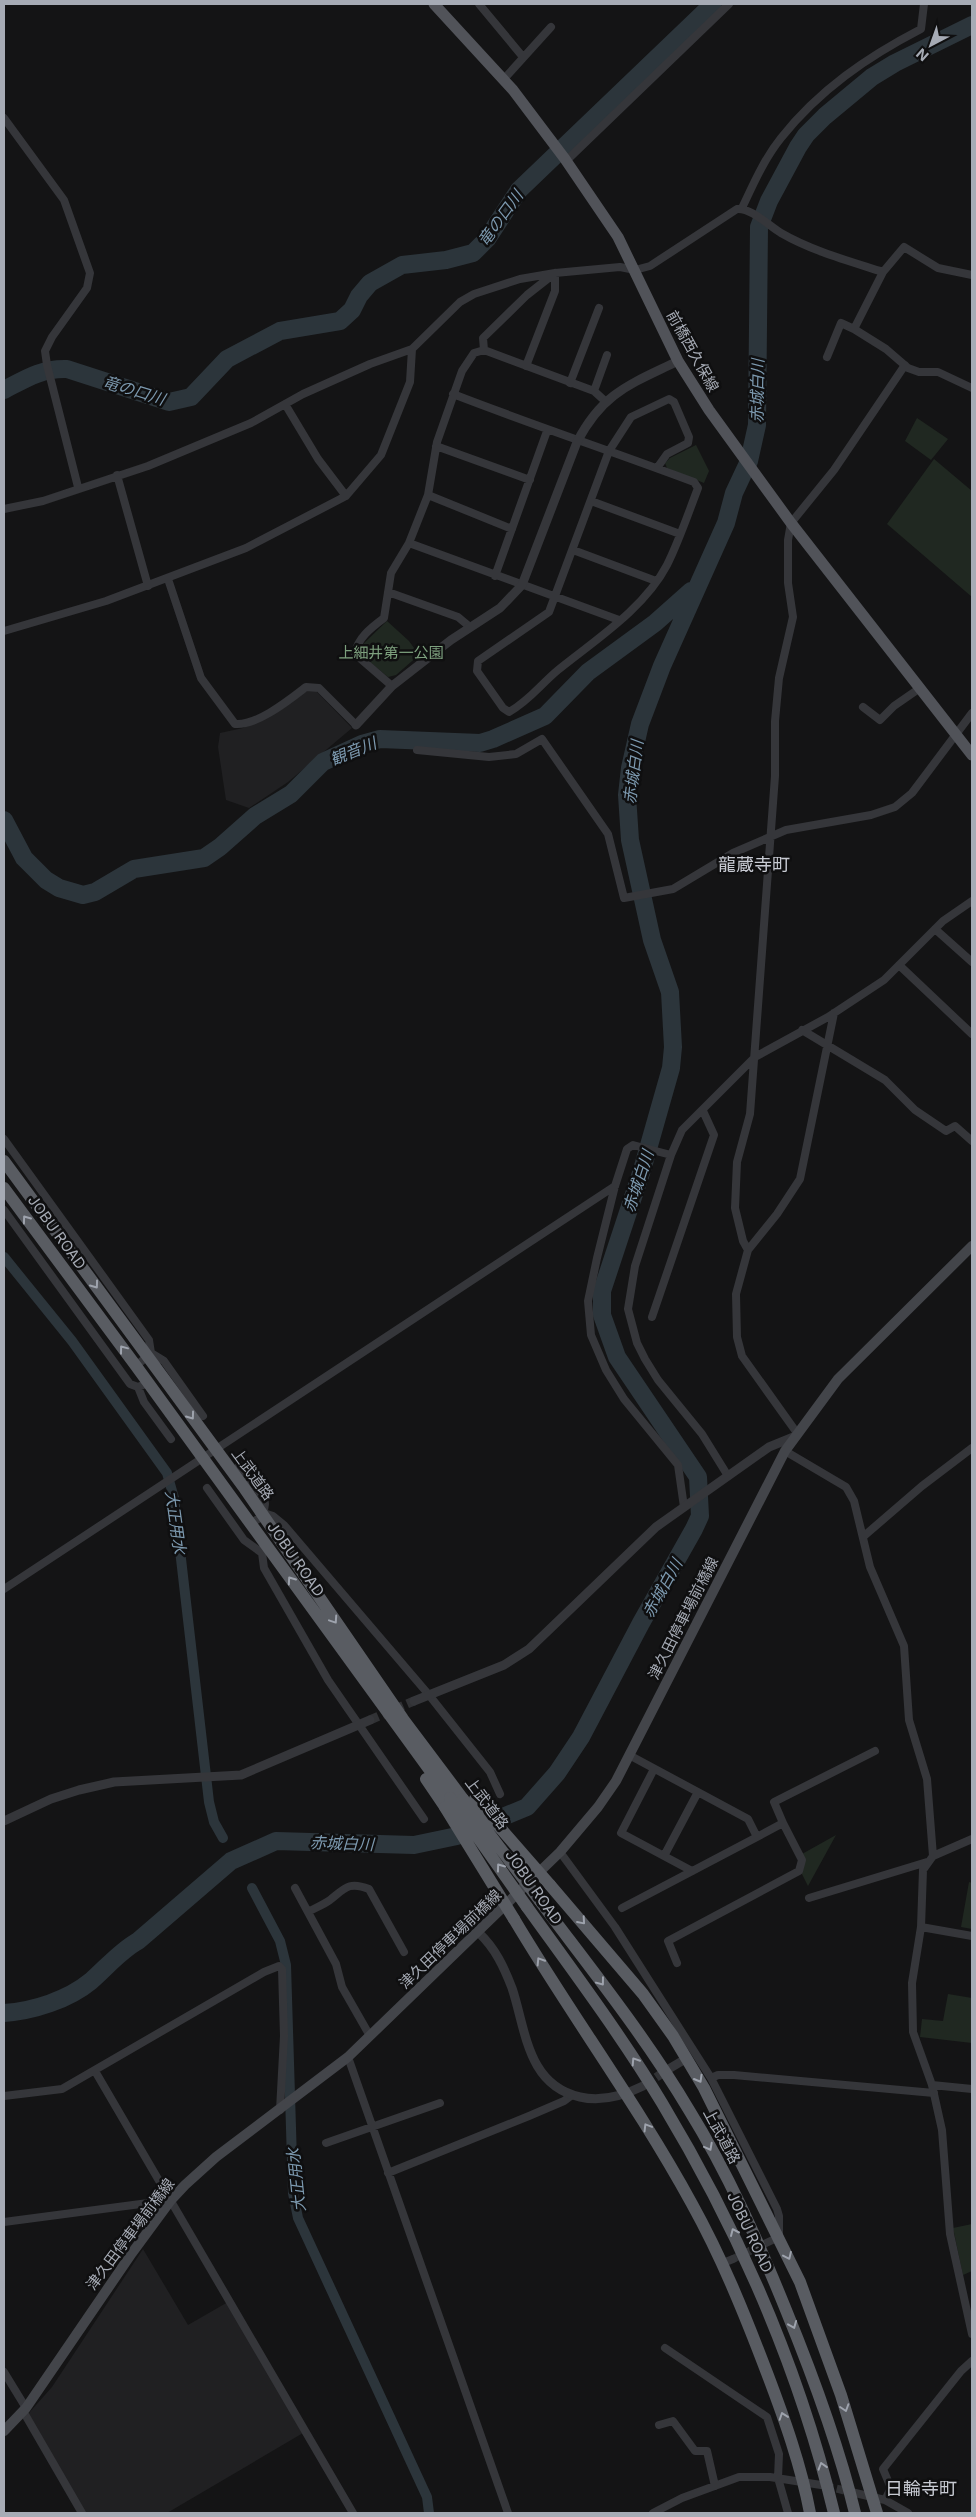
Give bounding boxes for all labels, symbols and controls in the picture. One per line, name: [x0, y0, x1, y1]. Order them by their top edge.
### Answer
north arrow: [906, 20, 956, 70]
text: N: [913, 45, 932, 65]
water label: 竜の口川: [473, 185, 528, 250]
street label: 前橋西久保線: [663, 307, 723, 395]
water label: 赤城白川: [746, 357, 768, 423]
water label: 竜の口川: [100, 371, 169, 410]
park label: 上細井第一公園: [338, 643, 444, 662]
water label: 観音川: [327, 732, 381, 769]
water label: 赤城白川: [619, 737, 647, 805]
district label: 龍蔵寺町: [718, 854, 790, 875]
water label: 赤城白川: [619, 1146, 658, 1215]
street label: JOBU ROAD: [24, 1191, 90, 1273]
one-way arrow: [23, 1215, 32, 1225]
one-way arrow: [89, 1279, 97, 1288]
one-way arrow: [121, 1346, 129, 1355]
one-way arrow: [185, 1410, 194, 1420]
street label: 上武道路: [228, 1444, 278, 1504]
water label: 大正用水: [162, 1489, 191, 1557]
street label: JOBU ROAD: [263, 1518, 329, 1600]
water label: 赤城白川: [638, 1553, 687, 1621]
street label: 津久田停車場前橋線: [644, 1554, 722, 1682]
one-way arrow: [288, 1576, 297, 1586]
one-way arrow: [328, 1615, 337, 1624]
street label: 上武道路: [461, 1773, 513, 1833]
water label: 赤城白川: [310, 1832, 376, 1854]
street label: JOBU ROAD: [501, 1846, 567, 1928]
one-way arrow: [497, 1864, 505, 1873]
street label: 津久田停車場前橋線: [395, 1885, 505, 1993]
one-way arrow: [576, 1916, 585, 1925]
one-way arrow: [536, 1958, 546, 1967]
one-way arrow: [595, 1976, 604, 1986]
one-way arrow: [632, 2058, 642, 2067]
one-way arrow: [693, 2074, 703, 2083]
street label: 上武道路: [700, 2105, 744, 2167]
one-way arrow: [644, 2123, 653, 2132]
one-way arrow: [703, 2141, 713, 2150]
water label: 大正用水: [283, 2145, 309, 2213]
street label: 津久田停車場前橋線: [82, 2174, 178, 2294]
street label: JOBU ROAD: [723, 2189, 777, 2275]
one-way arrow: [730, 2229, 740, 2238]
one-way arrow: [781, 2251, 792, 2260]
one-way arrow: [786, 2320, 797, 2329]
one-way arrow: [839, 2403, 849, 2412]
one-way arrow: [779, 2412, 789, 2421]
one-way arrow: [817, 2463, 827, 2471]
district label: 日輪寺町: [885, 2478, 957, 2499]

